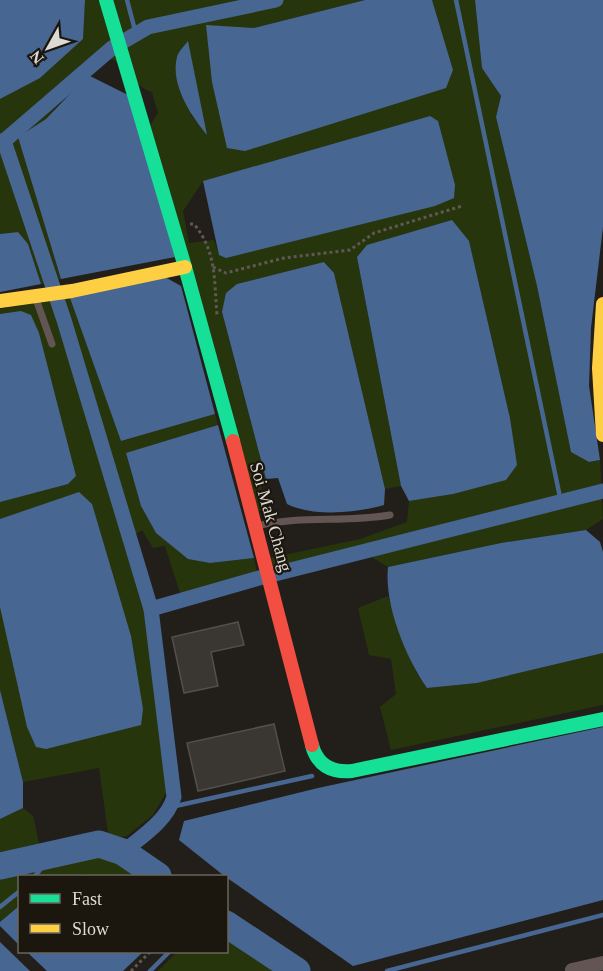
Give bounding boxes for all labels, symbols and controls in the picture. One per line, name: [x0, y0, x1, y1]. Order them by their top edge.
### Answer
north arrow: [18, 18, 78, 78]
text: N: [26, 47, 47, 67]
street label: Soi Mak Chang: [246, 460, 296, 574]
legend: [18, 875, 228, 953]
text: Fast: [72, 889, 102, 909]
text: Slow: [72, 919, 109, 939]

